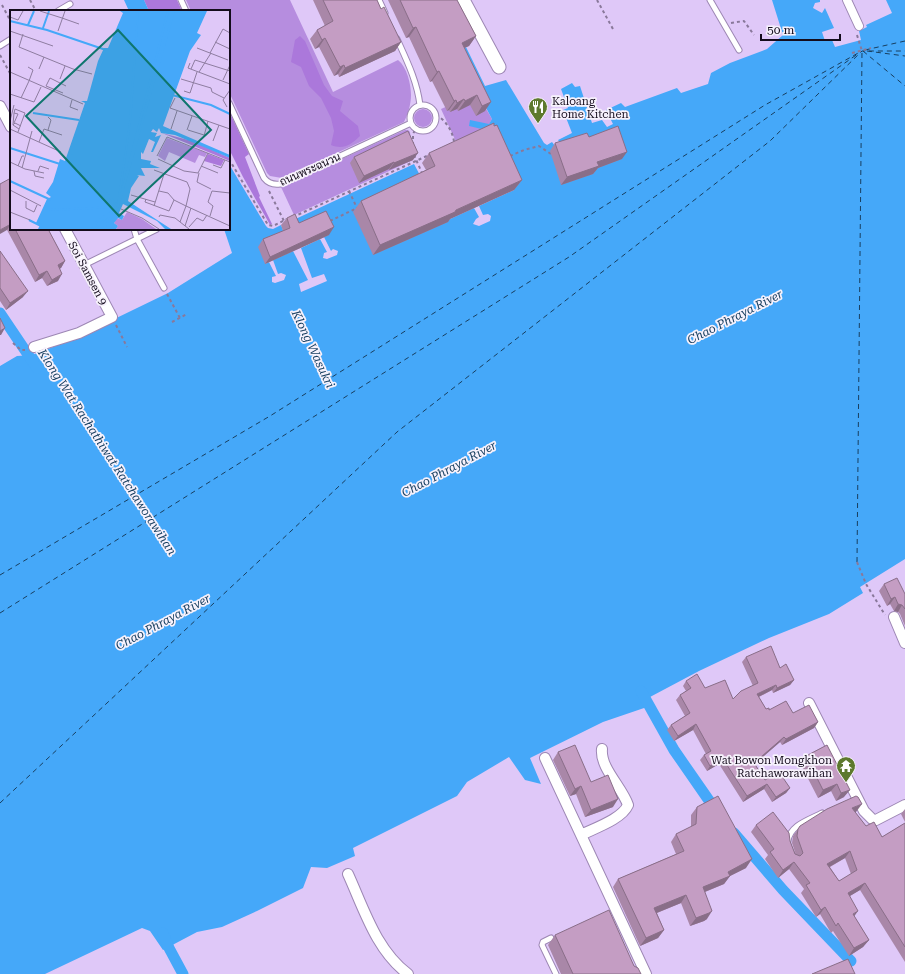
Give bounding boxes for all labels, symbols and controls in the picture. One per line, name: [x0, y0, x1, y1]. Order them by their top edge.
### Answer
inset map: [10, 10, 230, 230]
scale bar: [761, 16, 840, 42]
text: 50 m: [767, 23, 794, 37]
place label: Kaloang Home Kitchen: [552, 95, 629, 121]
restaurant icon: Kaloang Home Kitchen: [527, 96, 549, 124]
street label: ถนนพระฉนวน: [278, 150, 343, 189]
street label: Soi Samsen 9: [65, 239, 110, 307]
water label: Chao Phraya River: [685, 287, 785, 347]
water label: Klong Wasukri: [288, 307, 337, 390]
water label: Klong Wat Rachathiwat Ratchaworawihan: [35, 346, 179, 558]
water label: Chao Phraya River: [399, 438, 499, 500]
water label: Chao Phraya River: [113, 591, 213, 653]
place label: Wat Bowon Mongkhon Ratchaworawihan: [711, 754, 832, 780]
temple icon: Wat Bowon Mongkhon Ratchaworawihan: [835, 755, 857, 783]

